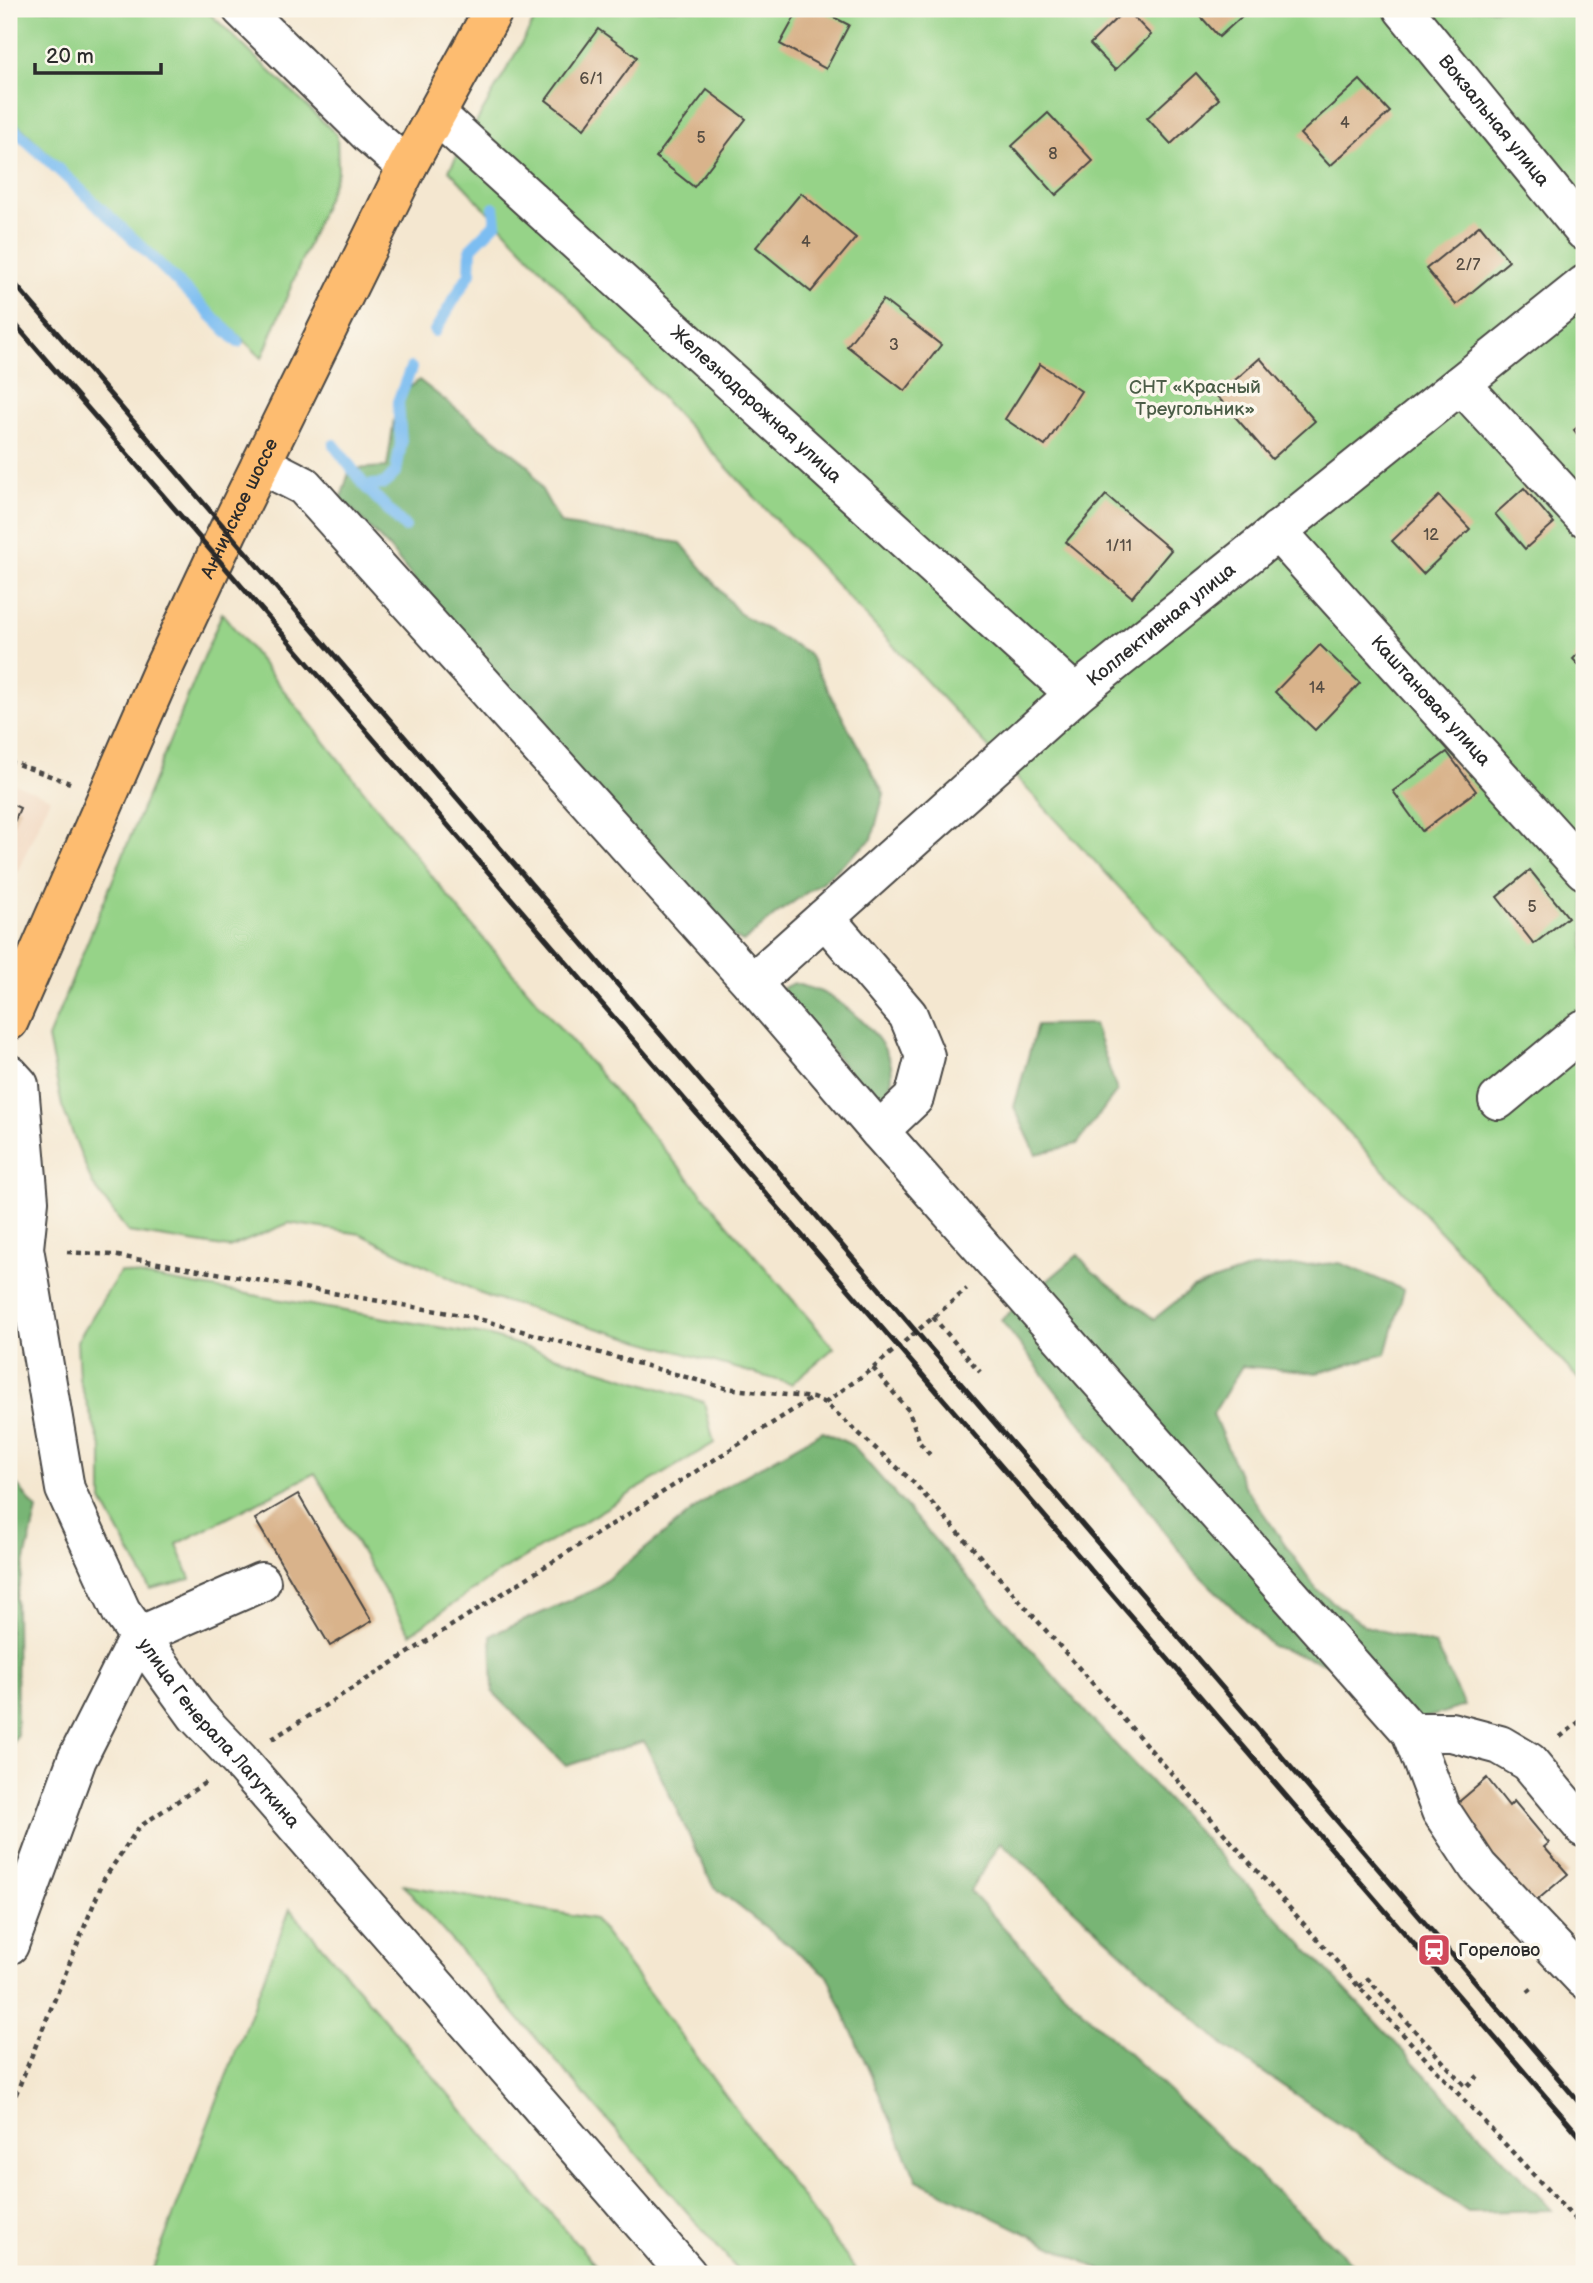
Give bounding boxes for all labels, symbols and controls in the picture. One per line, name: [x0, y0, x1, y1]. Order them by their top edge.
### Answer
scale bar: [35, 32, 161, 76]
text: 20 m: [46, 44, 94, 69]
street label: Вокзальная улица: [1434, 50, 1554, 191]
house number: 6/1: [579, 70, 603, 89]
house number: 4: [1340, 114, 1350, 133]
house number: 5: [696, 129, 706, 148]
house number: 8: [1048, 145, 1058, 164]
house number: 4: [801, 233, 811, 252]
house number: 2/7: [1456, 256, 1480, 275]
street label: Железнодорожная улица: [665, 321, 846, 488]
house number: 3: [889, 336, 899, 355]
park label: СНТ «Красный Треугольник»: [1129, 376, 1261, 421]
street label: Аннинское шоссе: [195, 434, 283, 583]
house number: 12: [1423, 526, 1439, 545]
house number: 1/11: [1106, 537, 1132, 556]
street label: Коллективная улица: [1082, 558, 1240, 691]
street label: Каштановая улица: [1366, 631, 1496, 771]
house number: 14: [1309, 679, 1325, 698]
house number: 5: [1527, 898, 1537, 917]
street label: улица Генерала Лагуткина: [133, 1634, 304, 1833]
station icon: Горелово: [1415, 1931, 1453, 1969]
place label: Горелово: [1458, 1939, 1540, 1962]

